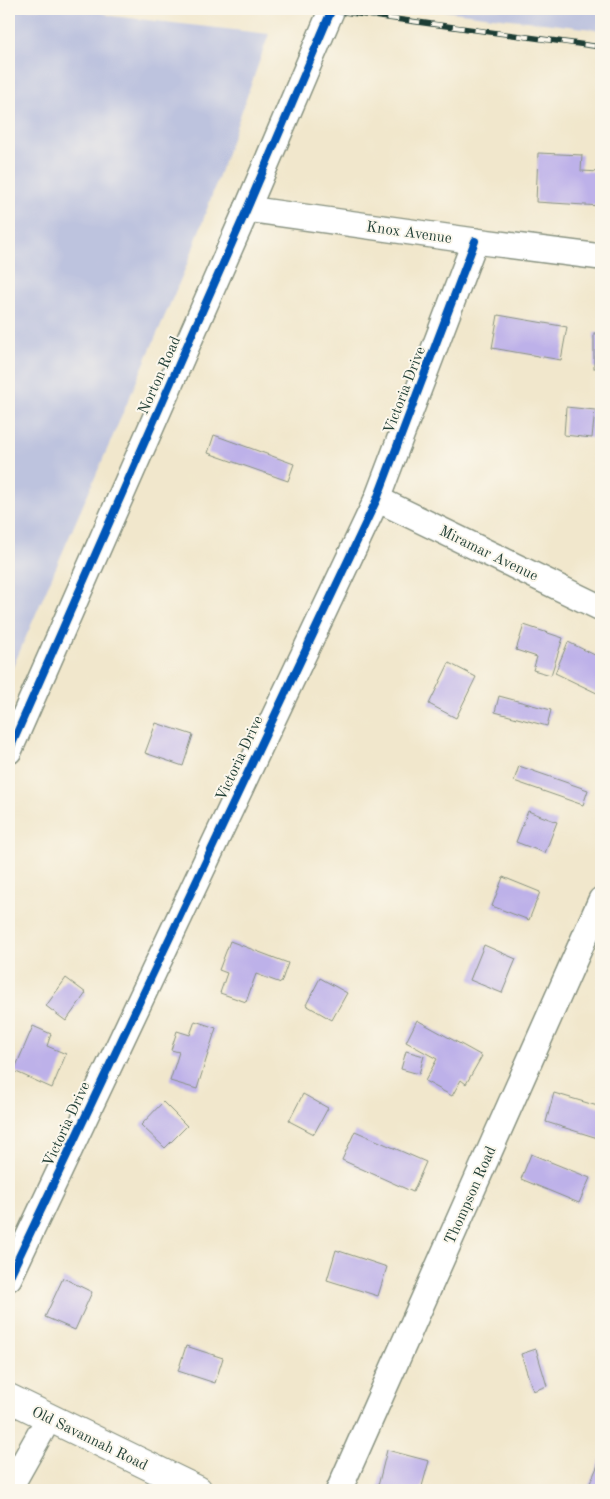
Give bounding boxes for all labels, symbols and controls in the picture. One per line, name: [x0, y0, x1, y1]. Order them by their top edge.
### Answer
street label: Knox Avenue: [365, 220, 453, 247]
street label: Norton Road: [137, 334, 184, 417]
street label: Victoria Drive: [382, 345, 429, 436]
street label: Miramar Avenue: [437, 524, 540, 585]
street label: Victoria Drive: [214, 714, 267, 804]
street label: Victoria Drive: [41, 1080, 94, 1170]
street label: Thompson Road: [443, 1144, 500, 1247]
street label: Old Savannah Road: [29, 1405, 150, 1474]

